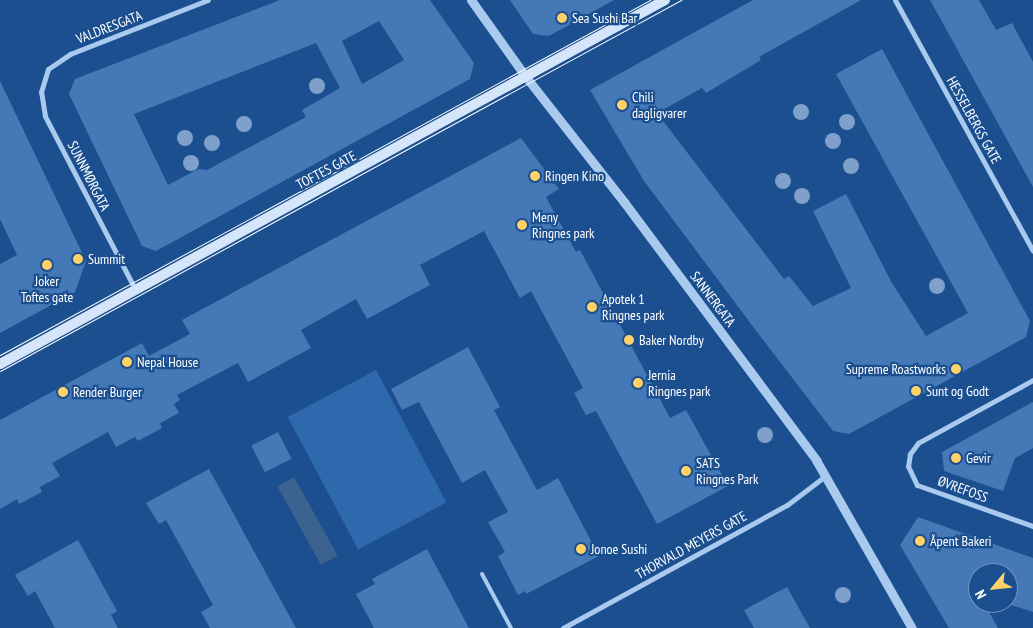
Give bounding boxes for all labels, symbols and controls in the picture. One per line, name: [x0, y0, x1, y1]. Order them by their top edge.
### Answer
street label: VALDRESGATA: [74, 7, 144, 47]
place label: Sea Sushi Bar: [572, 10, 637, 26]
marker: Sea Sushi Bar: [556, 12, 568, 24]
street label: HESSELBERGS GATE: [943, 73, 1005, 167]
place label: Chili dagligvarer: [632, 89, 687, 121]
marker: Chili dagligvarer: [616, 99, 628, 111]
street label: SUNNMØRGATA: [64, 138, 114, 214]
street label: TOFTES GATE: [293, 147, 359, 193]
place label: Ringen Kino: [545, 168, 604, 184]
marker: Ringen Kino: [529, 170, 541, 182]
place label: Meny Ringnes park: [532, 209, 595, 242]
marker: Meny Ringnes park: [516, 219, 528, 231]
place label: Summit: [88, 251, 125, 267]
marker: Summit: [72, 253, 84, 265]
marker: Joker Toftes gate: [41, 259, 53, 271]
street label: SANNERGATA: [687, 268, 739, 330]
place label: Joker Toftes gate: [21, 273, 73, 306]
place label: Apotek 1 Ringnes park: [602, 291, 665, 324]
marker: Apotek 1 Ringnes park: [586, 301, 598, 313]
place label: Baker Nordby: [639, 332, 704, 348]
marker: Baker Nordby: [623, 334, 635, 346]
place label: Nepal House: [137, 354, 198, 370]
marker: Nepal House: [121, 356, 133, 368]
place label: Supreme Roastworks: [846, 361, 946, 377]
marker: Supreme Roastworks: [950, 363, 962, 375]
place label: Jernia Ringnes park: [648, 367, 711, 400]
marker: Jernia Ringnes park: [632, 377, 644, 389]
place label: Sunt og Godt: [926, 383, 989, 399]
place label: Render Burger: [73, 384, 142, 400]
marker: Sunt og Godt: [910, 385, 922, 397]
marker: Render Burger: [57, 386, 69, 398]
place label: Gevir: [966, 450, 991, 466]
marker: Gevir: [950, 452, 962, 464]
place label: SATS Ringnes Park: [696, 455, 758, 488]
marker: SATS Ringnes Park: [680, 465, 692, 477]
street label: ØVREFOSS: [936, 472, 990, 506]
street label: THORVALD MEYERS GATE: [633, 508, 749, 582]
place label: Åpent Bakeri: [930, 533, 992, 549]
marker: Åpent Bakeri: [914, 535, 926, 547]
place label: Jonoe Sushi: [591, 541, 647, 557]
marker: Jonoe Sushi: [575, 543, 587, 555]
north arrow: [968, 563, 1018, 613]
text: N: [971, 587, 990, 602]

